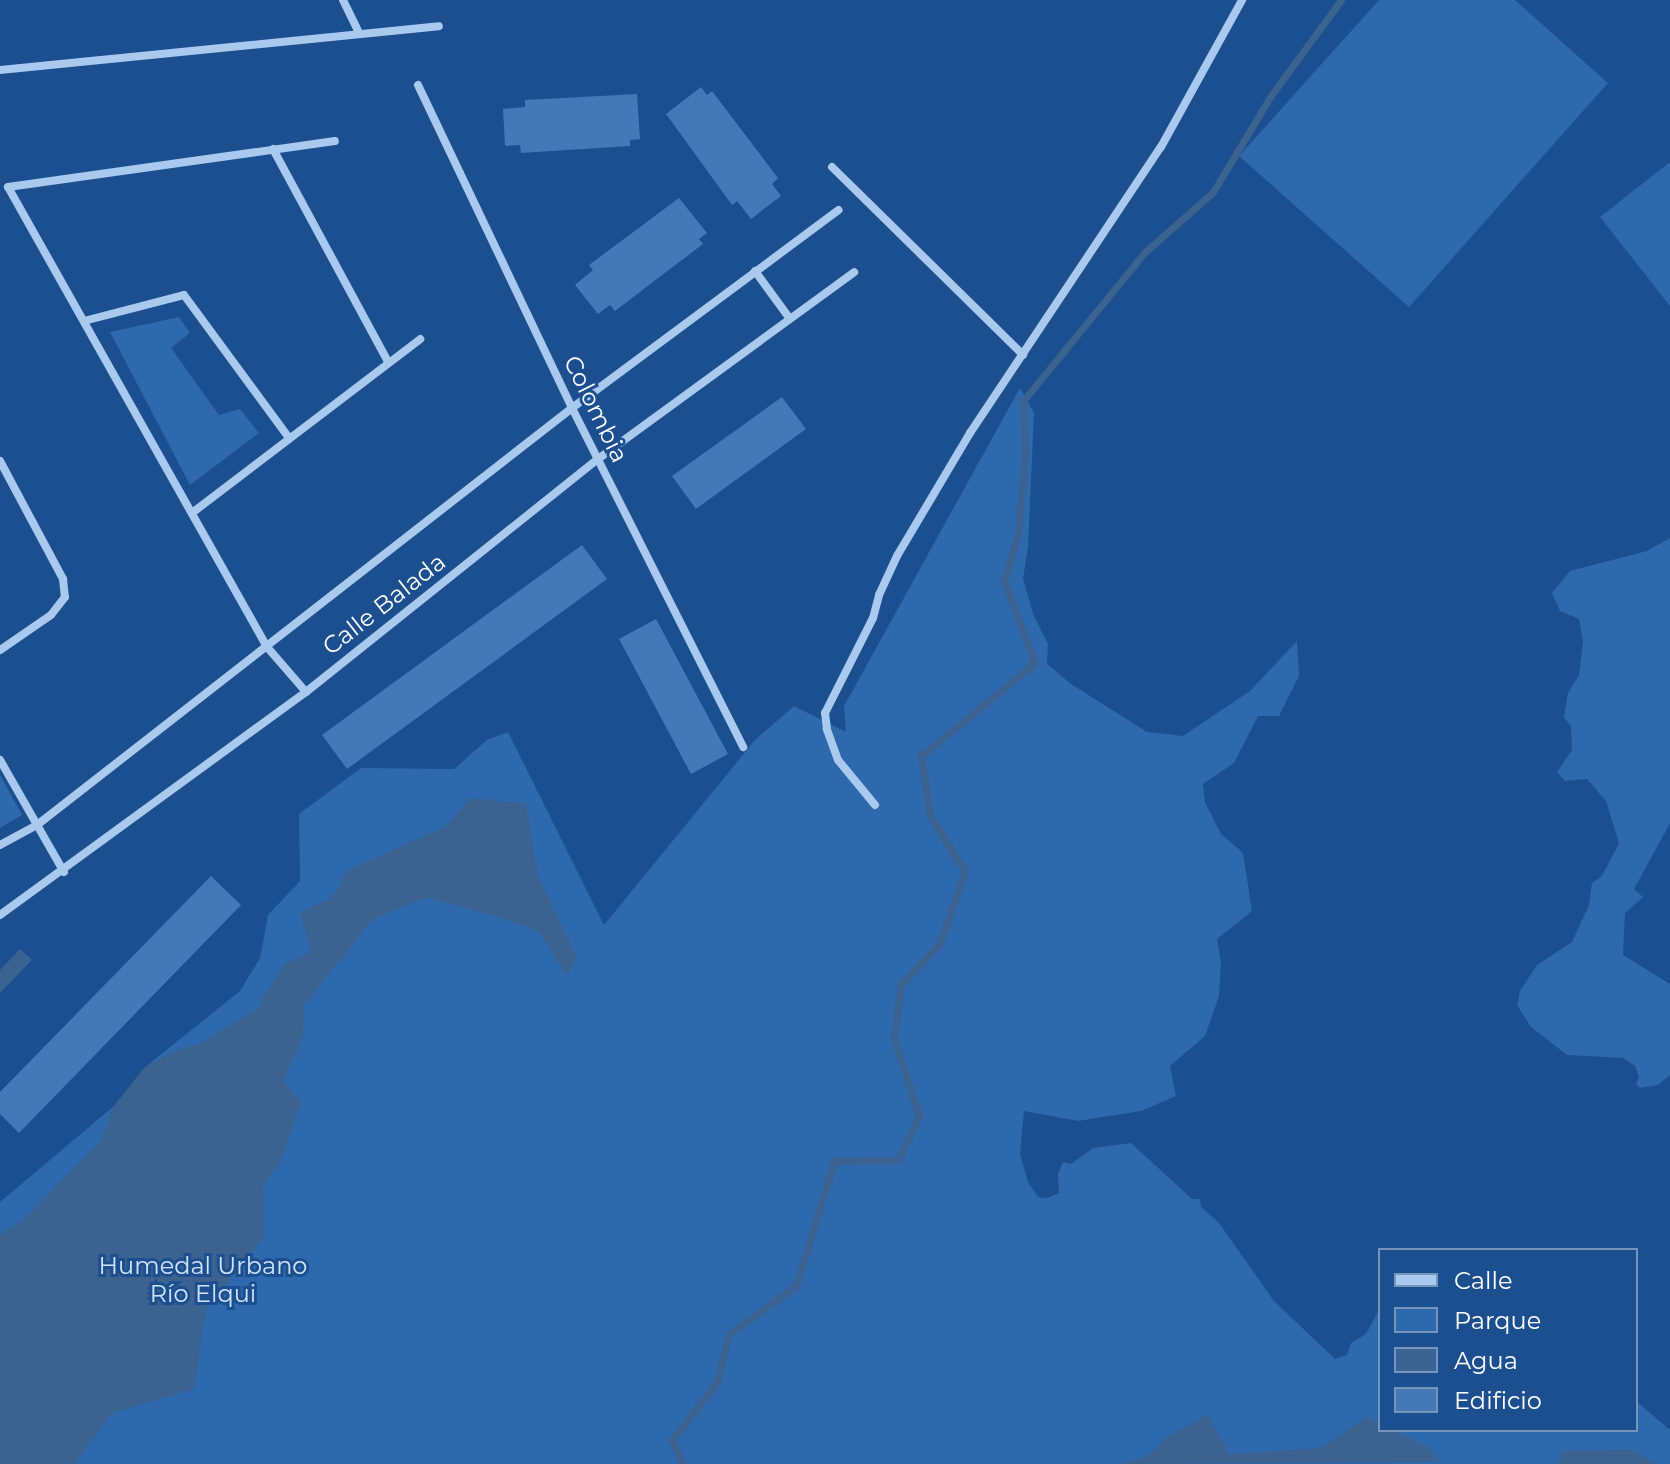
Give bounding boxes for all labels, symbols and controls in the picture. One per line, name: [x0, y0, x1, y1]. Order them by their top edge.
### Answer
street label: Colombia: [558, 351, 634, 467]
street label: Calle Balada: [317, 547, 451, 661]
legend: [1378, 1248, 1638, 1432]
park label: Humedal Urbano Río Elqui: [99, 1252, 307, 1308]
text: Calle: [1454, 1266, 1512, 1295]
text: Parque: [1454, 1306, 1541, 1335]
text: Agua: [1454, 1346, 1518, 1375]
text: Edificio: [1454, 1386, 1542, 1415]

